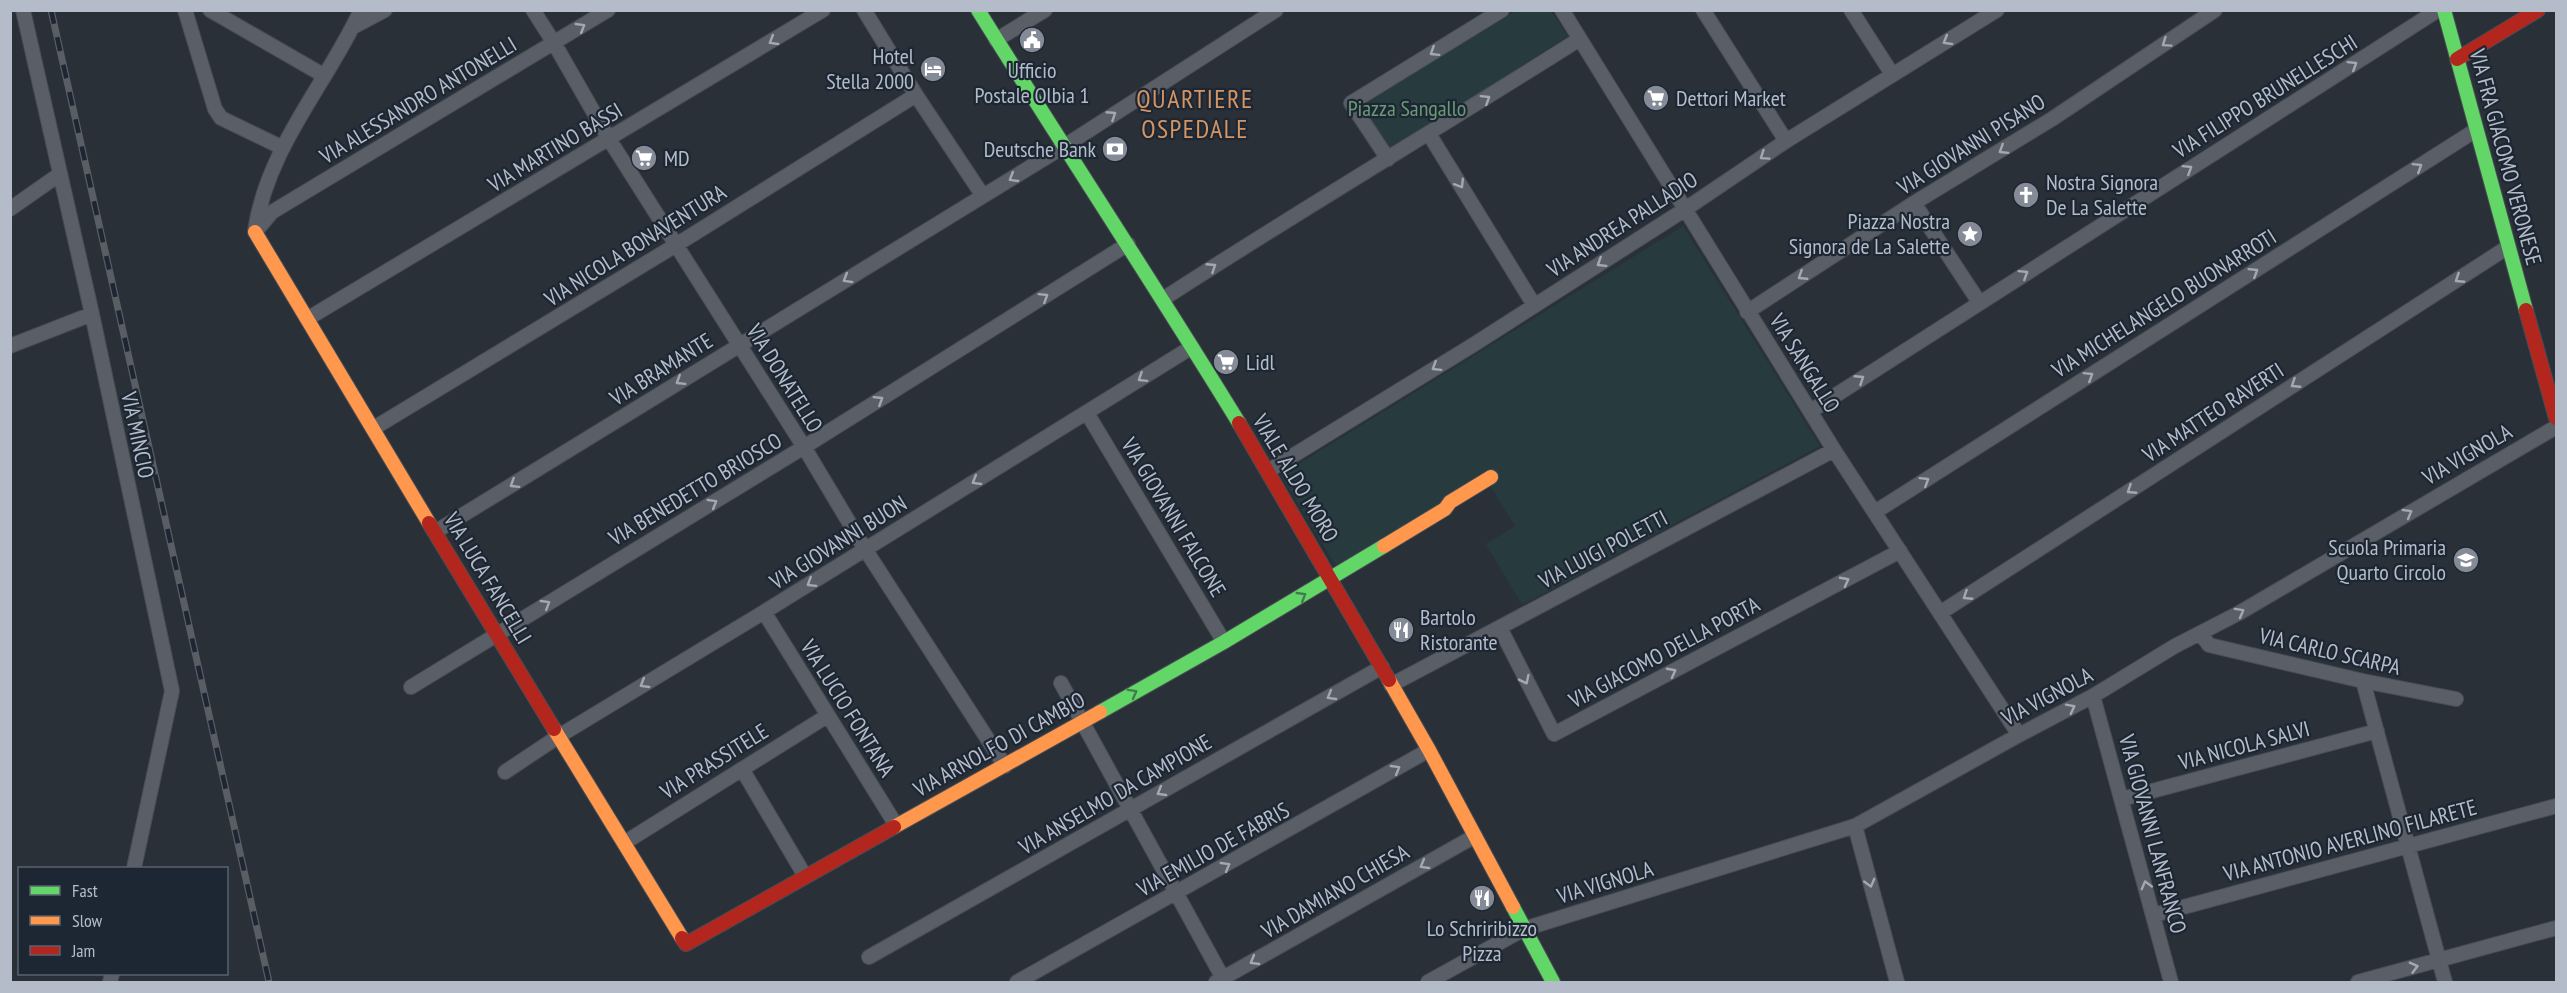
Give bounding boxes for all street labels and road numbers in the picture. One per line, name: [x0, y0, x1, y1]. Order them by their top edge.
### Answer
street label: VIA FILIPPO BRUNELLESCHI: [2167, 28, 2362, 165]
street label: VIA ALESSANDRO ANTONELLI: [314, 30, 522, 170]
street label: VIA FRA GIACOMO VERONESE: [2463, 45, 2548, 268]
street label: VIA GIOVANNI PISANO: [1891, 87, 2050, 201]
street label: VIA MARTINO BASSI: [482, 96, 627, 199]
street label: VIA ANDREA PALLADIO: [1541, 165, 1703, 284]
street label: VIA NICOLA BONAVENTURA: [538, 177, 732, 313]
street label: VIA MICHELANGELO BUONARROTI: [2046, 222, 2281, 384]
street label: VIA SANGALLO: [1763, 307, 1846, 418]
street label: VIA DONATELLO: [740, 318, 829, 437]
street label: VIA BRAMANTE: [604, 326, 718, 412]
street label: VIA MATTEO RAVERTI: [2136, 356, 2289, 469]
street label: VIA MINCIO: [115, 388, 161, 481]
street label: VIALE ALDO MORO: [1246, 408, 1345, 547]
street label: VIA VIGNOLA: [2416, 417, 2517, 491]
street label: VIA BENEDETTO BRIOSCO: [603, 426, 787, 552]
street label: VIA GIOVANNI FALCONE: [1115, 431, 1233, 602]
street label: VIA GIOVANNI BUON: [764, 489, 912, 596]
street label: VIA LUIGI POLETTI: [1533, 503, 1672, 595]
street label: VIA LUCA FANCELLI: [437, 506, 538, 649]
street label: VIA GIACOMO DELLA PORTA: [1563, 590, 1765, 715]
street label: VIA CARLO SCARPA: [2256, 621, 2404, 681]
street label: VIA LUCIO FONTANA: [794, 633, 902, 782]
street label: VIA VIGNOLA: [1996, 660, 2098, 732]
street label: VIA ARNOLFO DI CAMBIO: [907, 685, 1090, 803]
street label: VIA NICOLA SALVI: [2175, 714, 2312, 776]
street label: VIA PRASSITELE: [654, 717, 773, 806]
street label: VIA ANSELMO DA CAMPIONE: [1013, 727, 1216, 861]
street label: VIA GIOVANNI LANFRANCO: [2113, 730, 2193, 937]
street label: VIA ANTONIO AVERLINO FILARETE: [2219, 793, 2480, 888]
street label: VIA EMILIO DE FABRIS: [1131, 796, 1294, 903]
street label: VIA DAMIANO CHIESA: [1255, 837, 1414, 945]
street label: VIA VIGNOLA: [1553, 854, 1657, 910]

